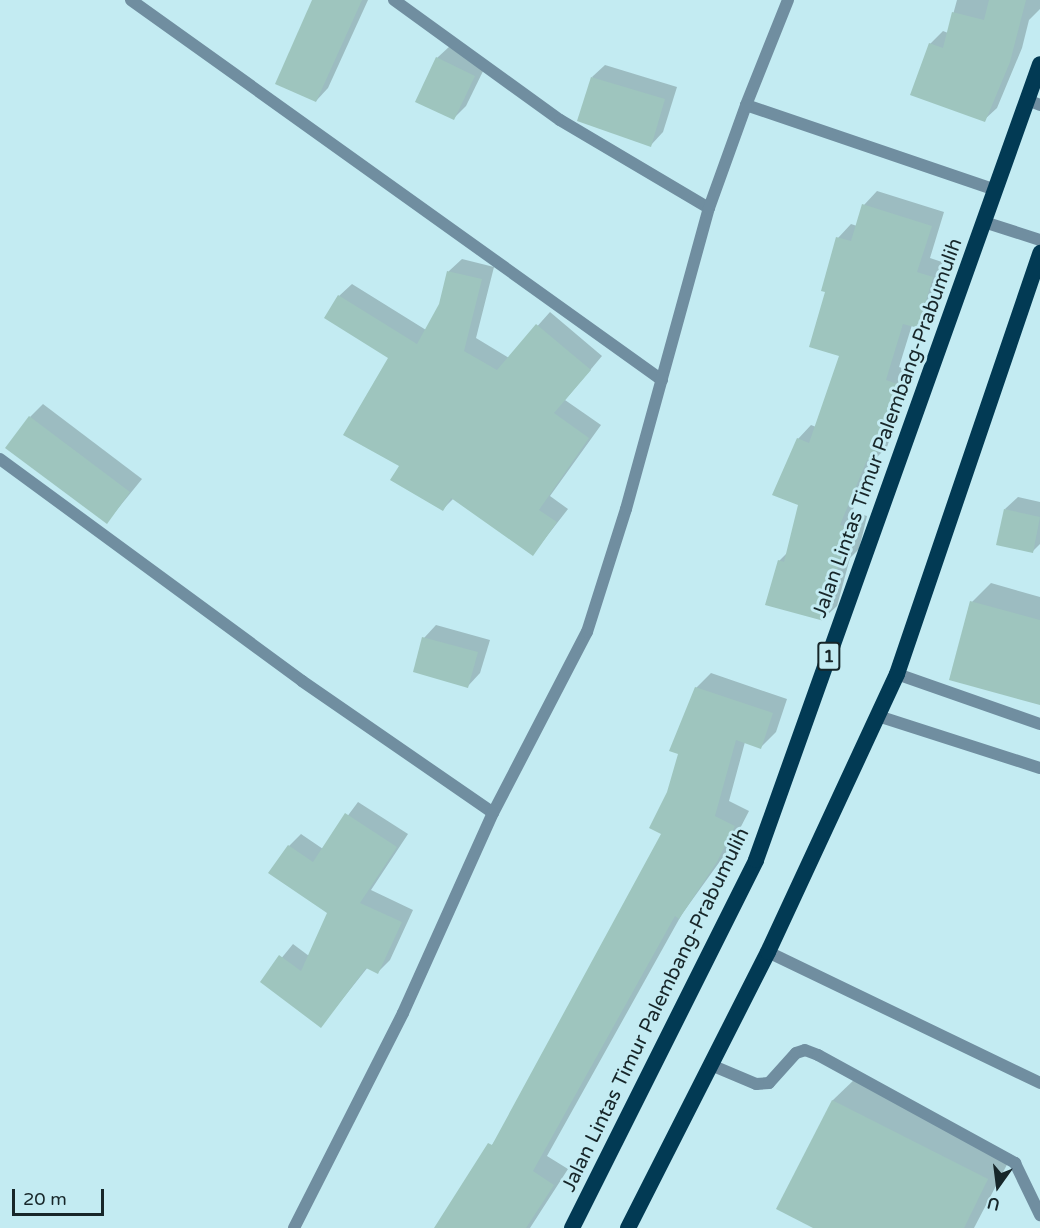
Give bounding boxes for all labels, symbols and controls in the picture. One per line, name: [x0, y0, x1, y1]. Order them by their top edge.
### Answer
street label: Jalan Lintas Timur Palembang-Prabumulih: [808, 235, 968, 621]
road number: 1: [817, 641, 841, 671]
street label: Jalan Lintas Timur Palembang-Prabumulih: [557, 824, 755, 1196]
north arrow: [968, 1156, 1028, 1216]
scale bar: [15, 1177, 106, 1215]
text: 20 m: [23, 1188, 67, 1210]
text: U: [985, 1192, 1002, 1215]

